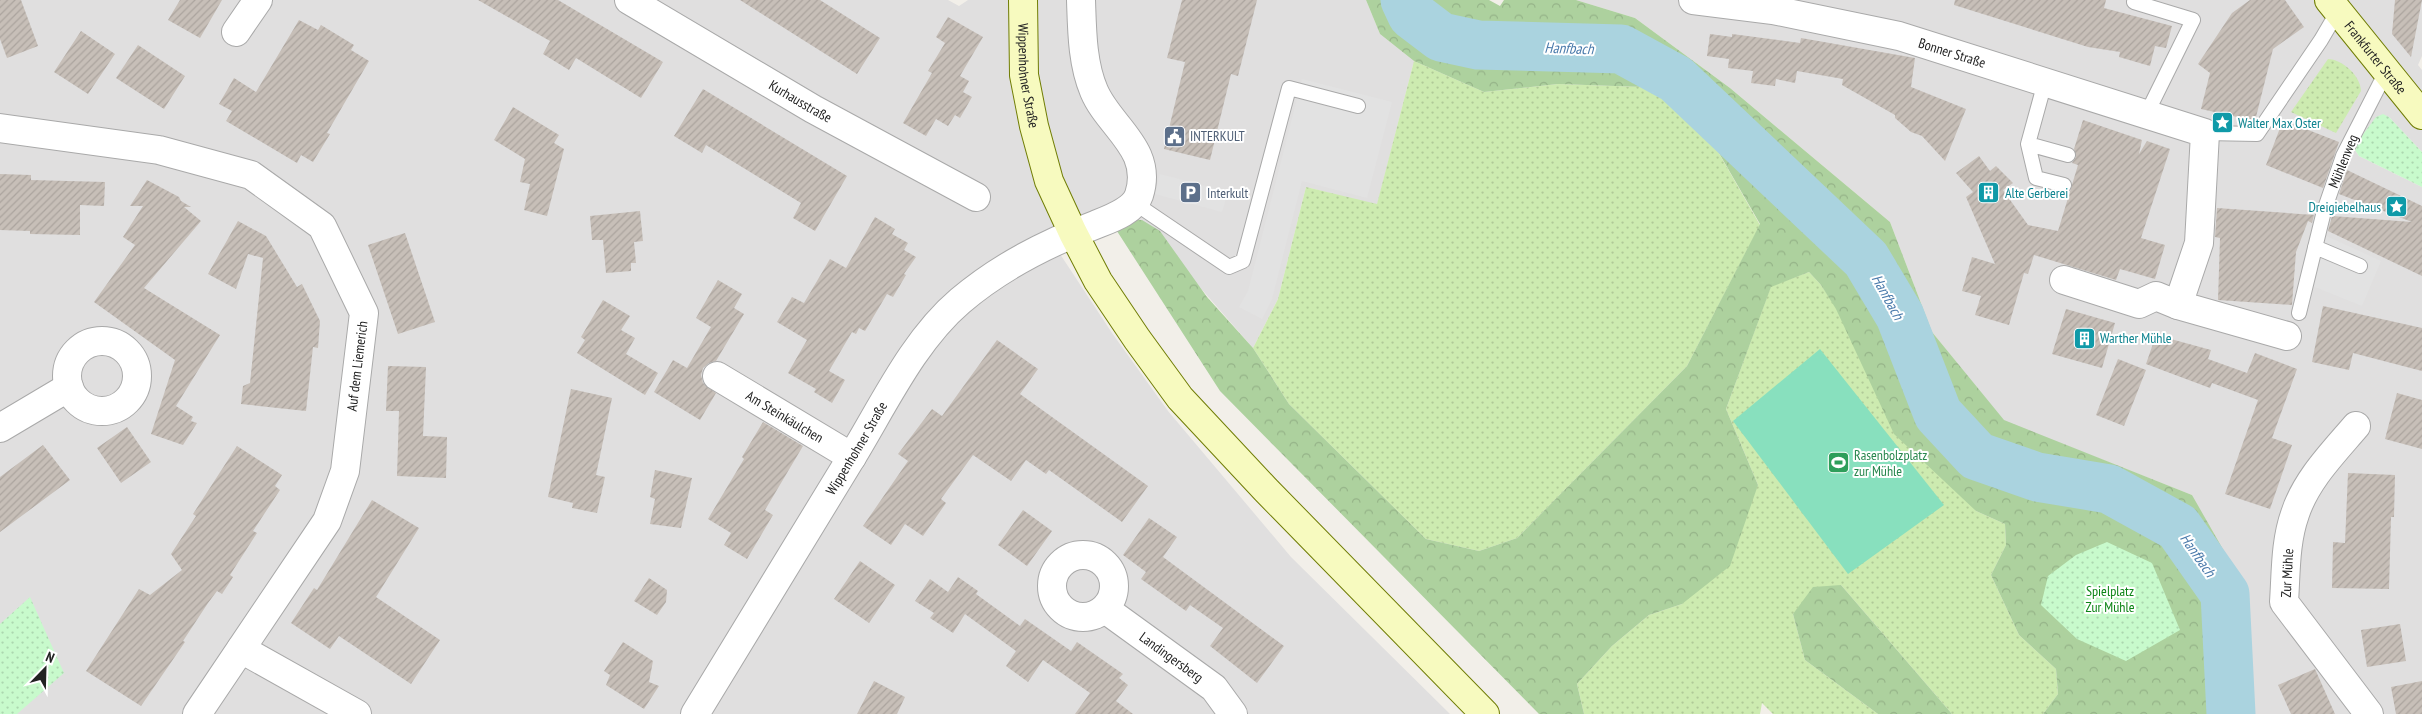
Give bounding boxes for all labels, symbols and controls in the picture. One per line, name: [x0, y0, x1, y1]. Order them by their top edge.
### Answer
street label: Frankfurter Straße: [2341, 17, 2411, 98]
street label: Wippenhohner Straße: [1014, 23, 1043, 130]
street label: Bonner Straße: [1916, 34, 1988, 72]
water label: Hanfbach: [1544, 38, 1595, 58]
street label: Kurhausstraße: [766, 76, 835, 127]
place icon: Walter Max Oster: [2210, 111, 2234, 135]
place label: Walter Max Oster: [2238, 114, 2321, 132]
public building icon: INTERKULT: [1162, 124, 1186, 148]
place label: INTERKULT: [1190, 127, 1245, 145]
street label: Mühlenweg: [2324, 132, 2362, 190]
parking icon: Interkult: [1179, 181, 1203, 205]
building icon: Alte Gerberei: [1977, 181, 2001, 205]
place label: Interkult: [1207, 184, 1249, 202]
place label: Alte Gerberei: [2005, 184, 2068, 202]
place icon: Dreigiebelhaus: [2385, 195, 2409, 219]
place label: Dreigiebelhaus: [2308, 198, 2381, 216]
water label: Hanfbach: [1868, 271, 1909, 324]
street label: Auf dem Liemerich: [343, 320, 371, 412]
building icon: Warther Mühle: [2072, 326, 2096, 350]
place label: Warther Mühle: [2100, 329, 2172, 347]
street label: Am Steinkäulchen: [743, 387, 827, 447]
street label: Wippenhohner Straße: [822, 398, 891, 498]
place label: Rasenbolzplatz zur Mühle: [1854, 446, 1927, 480]
sports icon: Rasenbolzplatz zur Mühle: [1826, 451, 1850, 475]
water label: Hanfbach: [2176, 530, 2221, 582]
street label: Zur Mühle: [2277, 548, 2297, 598]
park label: Spielplatz Zur Mühle: [2086, 582, 2135, 616]
street label: Landingersberg: [1136, 628, 1207, 686]
north arrow: [20, 644, 70, 694]
text: N: [43, 647, 57, 667]

